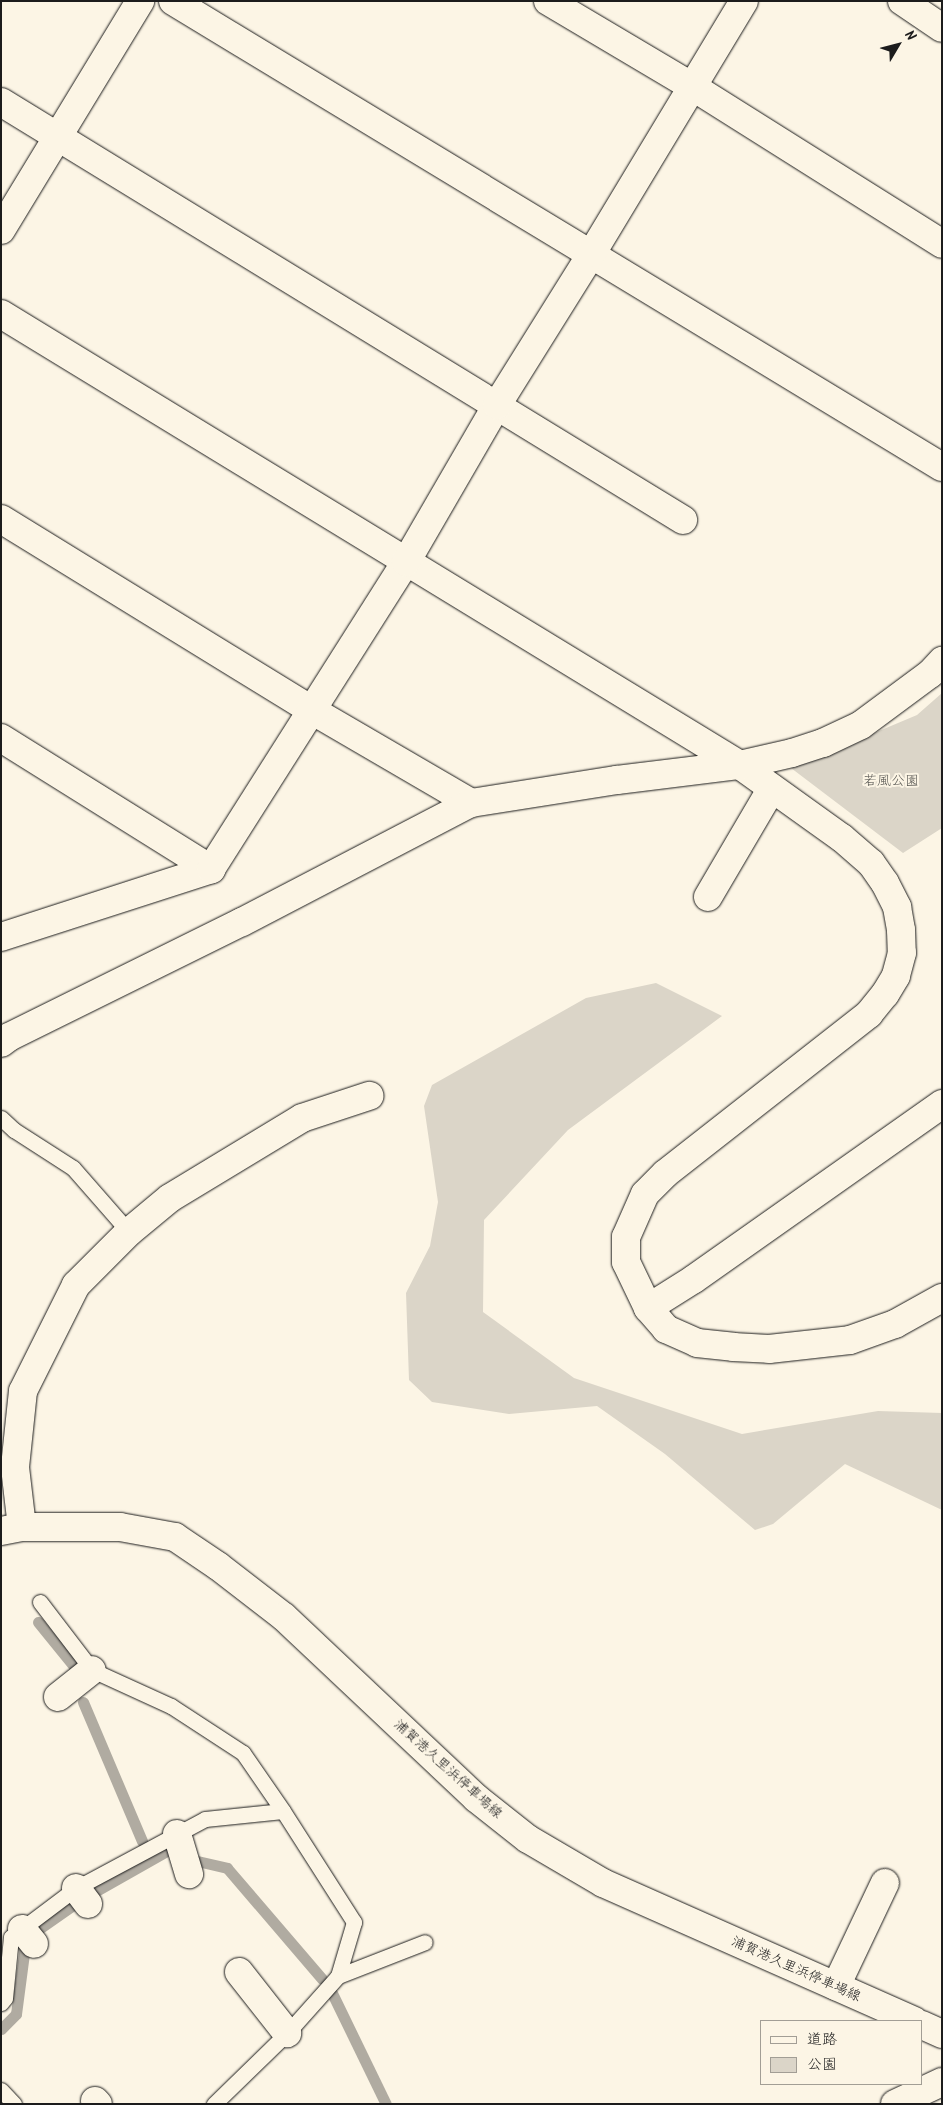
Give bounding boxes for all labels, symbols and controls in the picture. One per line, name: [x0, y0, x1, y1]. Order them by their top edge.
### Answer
north arrow: [873, 20, 923, 70]
text: N: [899, 26, 921, 46]
park label: 若風公園: [863, 773, 919, 789]
street label: 浦賀港久里浜停車場線: [390, 1716, 506, 1822]
street label: 浦賀港久里浜停車場線: [729, 1933, 863, 2005]
legend: [760, 2020, 923, 2085]
text: 道路: [807, 2028, 837, 2052]
text: 公園: [807, 2053, 837, 2077]

